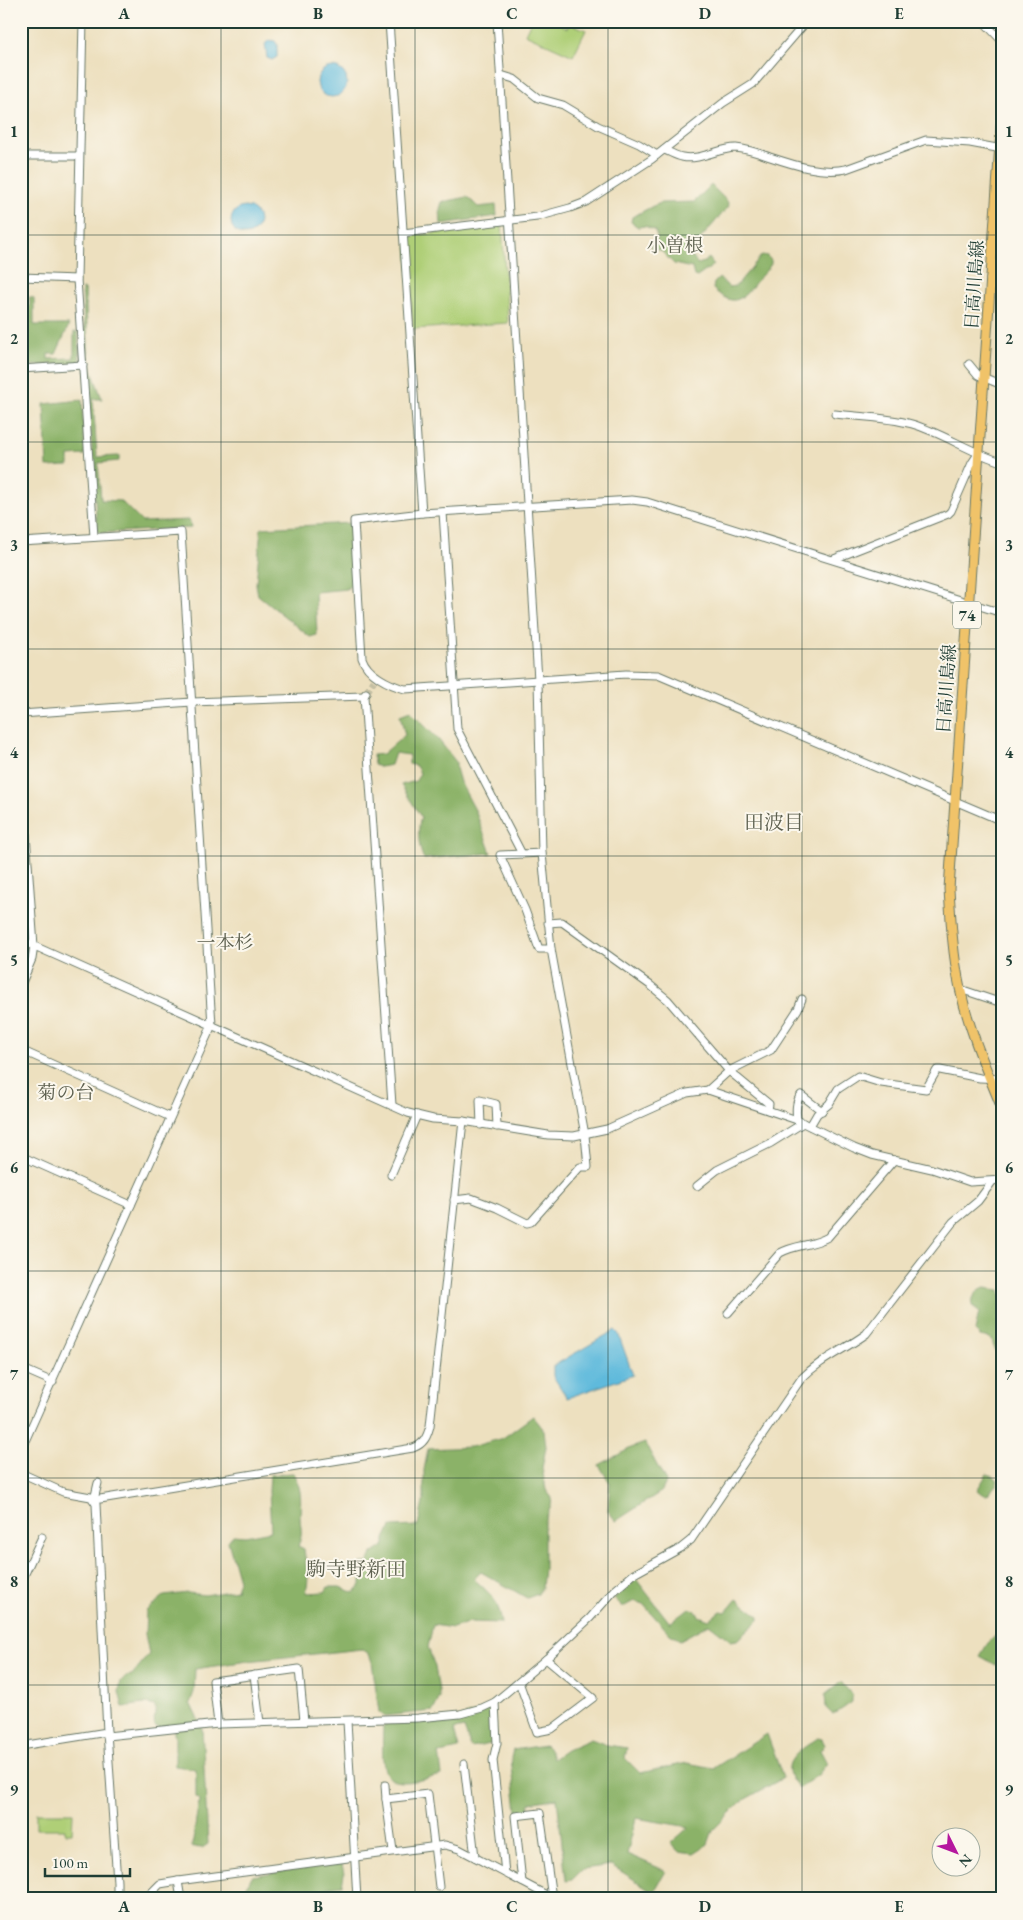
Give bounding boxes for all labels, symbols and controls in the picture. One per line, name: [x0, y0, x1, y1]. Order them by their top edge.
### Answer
text: A: [117, 3, 130, 24]
text: B: [313, 3, 323, 24]
text: C: [506, 3, 518, 24]
text: D: [699, 3, 711, 24]
text: E: [894, 3, 904, 24]
text: 1: [10, 121, 18, 142]
text: 1: [1005, 121, 1013, 142]
district label: 小曽根: [646, 233, 704, 258]
street label: 日高川島線: [959, 239, 989, 331]
text: 2: [10, 328, 19, 349]
text: 2: [1005, 328, 1014, 349]
text: 3: [10, 535, 18, 556]
text: 3: [1005, 535, 1013, 556]
road number: 74: [953, 602, 981, 628]
street label: 日高川島線: [931, 643, 961, 735]
text: 4: [10, 742, 19, 763]
text: 4: [1005, 742, 1014, 763]
district label: 田波目: [744, 809, 804, 835]
district label: 一本杉: [196, 930, 254, 955]
text: 5: [10, 950, 18, 971]
text: 5: [1005, 950, 1013, 971]
district label: 菊の台: [37, 1080, 95, 1105]
text: 6: [10, 1157, 19, 1178]
text: 6: [1005, 1157, 1014, 1178]
text: 7: [10, 1364, 19, 1385]
text: 7: [1005, 1364, 1014, 1385]
district label: 駒寺野新田: [306, 1556, 406, 1582]
text: 8: [10, 1571, 18, 1592]
text: 8: [1005, 1571, 1013, 1592]
text: 9: [10, 1779, 19, 1800]
text: 9: [1005, 1779, 1014, 1800]
north arrow: [930, 1828, 980, 1878]
scale bar: [45, 1845, 130, 1877]
text: N: [955, 1850, 976, 1871]
text: 100 m: [52, 1853, 89, 1872]
text: A: [117, 1896, 130, 1917]
text: B: [313, 1896, 323, 1917]
text: C: [506, 1896, 518, 1917]
text: D: [699, 1896, 711, 1917]
text: E: [894, 1896, 904, 1917]

